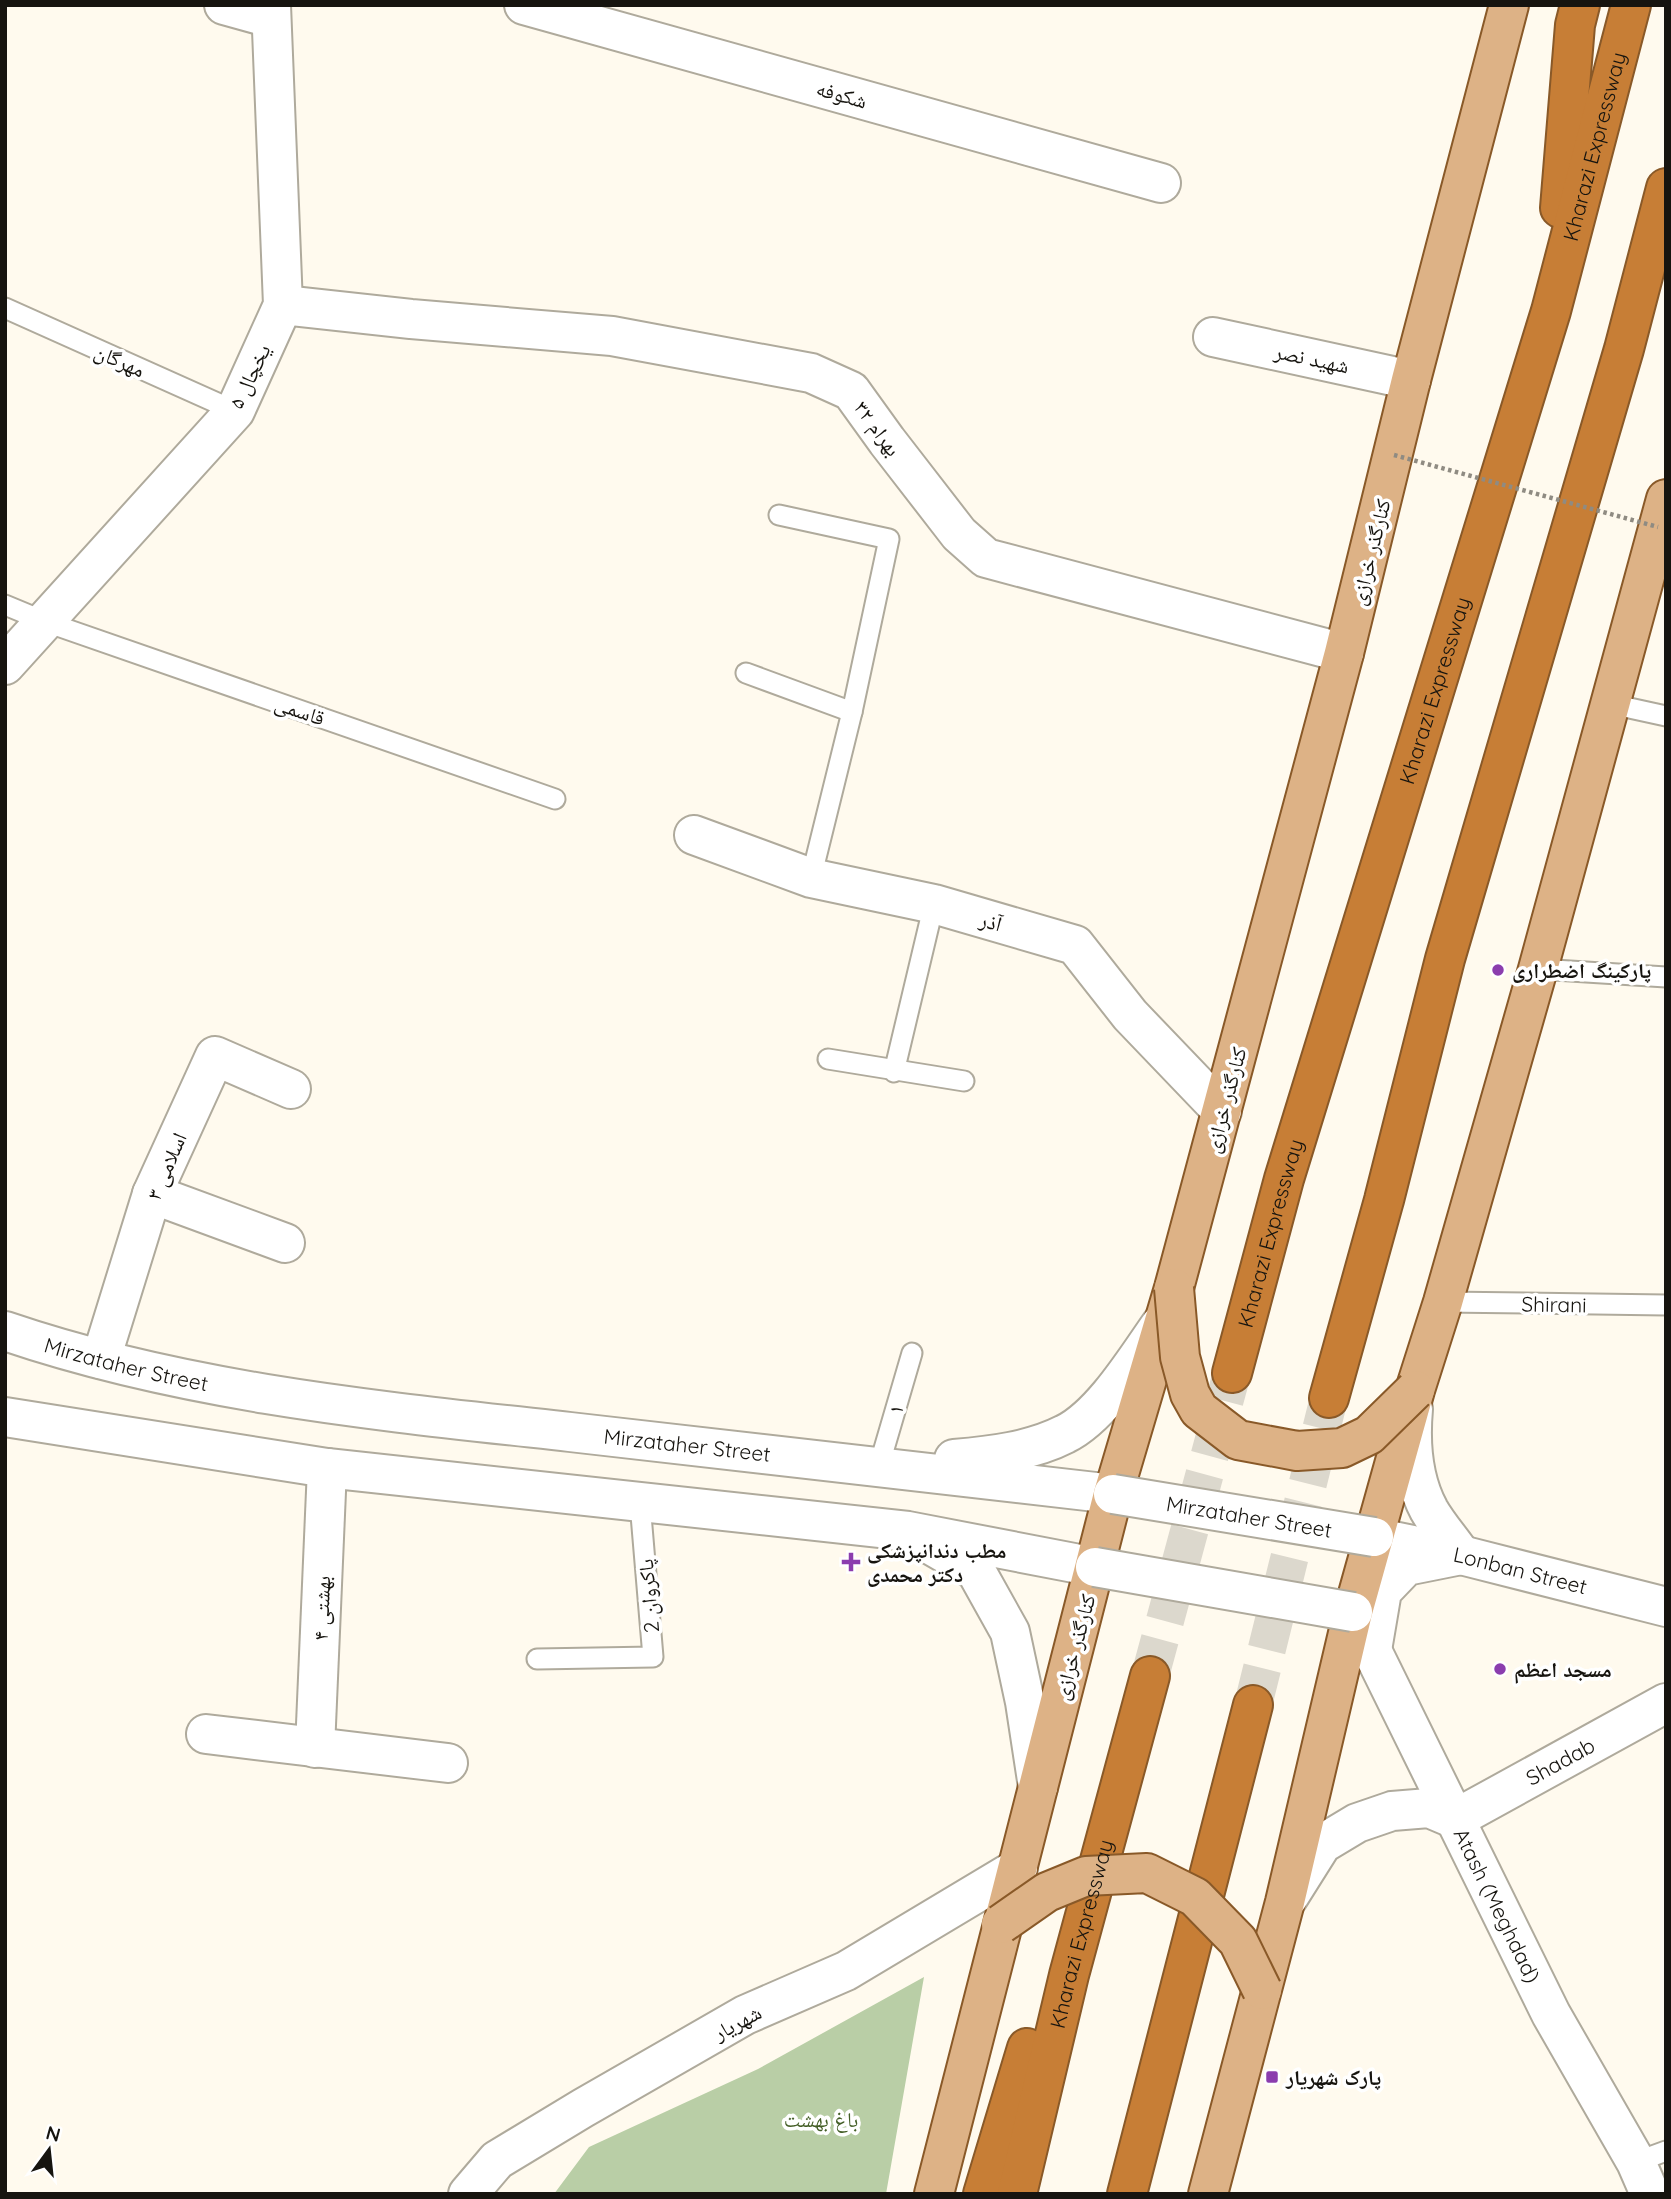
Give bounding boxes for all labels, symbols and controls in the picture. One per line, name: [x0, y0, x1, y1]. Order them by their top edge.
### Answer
street label: Kharazi Expressway: [1557, 49, 1631, 244]
street label: شکوفه: [814, 74, 870, 114]
street label: مهرگان: [91, 337, 149, 383]
street label: شهید نصر: [1271, 337, 1352, 379]
street label: یخچال ۵: [222, 340, 276, 412]
street label: بهرام ۳۲: [848, 395, 907, 462]
street label: کنارگذر خرازی: [1344, 496, 1396, 608]
street label: Kharazi Expressway: [1393, 594, 1475, 787]
street label: قاسمی: [271, 689, 328, 732]
street label: آذر: [976, 905, 1006, 937]
place label: پارکینگ اضطراری: [1512, 957, 1651, 983]
marker: پارکینگ اضطراری: [1490, 962, 1506, 978]
street label: کنارگذر خرازی: [1198, 1044, 1252, 1156]
street label: اسلامی ۳: [140, 1128, 193, 1204]
street label: Kharazi Expressway: [1232, 1136, 1309, 1330]
street label: Shirani: [1521, 1290, 1587, 1318]
street label: Mirzataher Street: [41, 1331, 210, 1396]
street label: ۱: [881, 1401, 909, 1417]
street label: Mirzataher Street: [602, 1423, 772, 1467]
street label: Mirzataher Street: [1164, 1490, 1334, 1543]
place label: مطب دندانپزشکی دکتر محمدی: [867, 1537, 1006, 1587]
street label: Lonban Street: [1451, 1541, 1590, 1599]
marker: مطب دندانپزشکی دکتر محمدی: [841, 1552, 861, 1572]
street label: پاکروان 2: [632, 1558, 664, 1634]
street label: بهشتی ۴: [307, 1575, 336, 1641]
street label: کنارگذر خرازی: [1047, 1591, 1101, 1703]
place label: مسجد اعظم: [1514, 1656, 1612, 1684]
marker: مسجد اعظم: [1492, 1661, 1508, 1677]
street label: Shadab: [1521, 1732, 1599, 1791]
street label: Atash (Meghdad): [1448, 1824, 1546, 1987]
street label: Kharazi Expressway: [1044, 1836, 1118, 2031]
street label: شهریار: [708, 1999, 766, 2046]
place label: پارک شهریار: [1285, 2064, 1381, 2090]
marker: پارک شهریار: [1264, 2069, 1280, 2085]
park label: باغ بهشت: [784, 2106, 858, 2133]
north arrow: [14, 2115, 84, 2185]
text: N: [44, 2120, 63, 2147]

